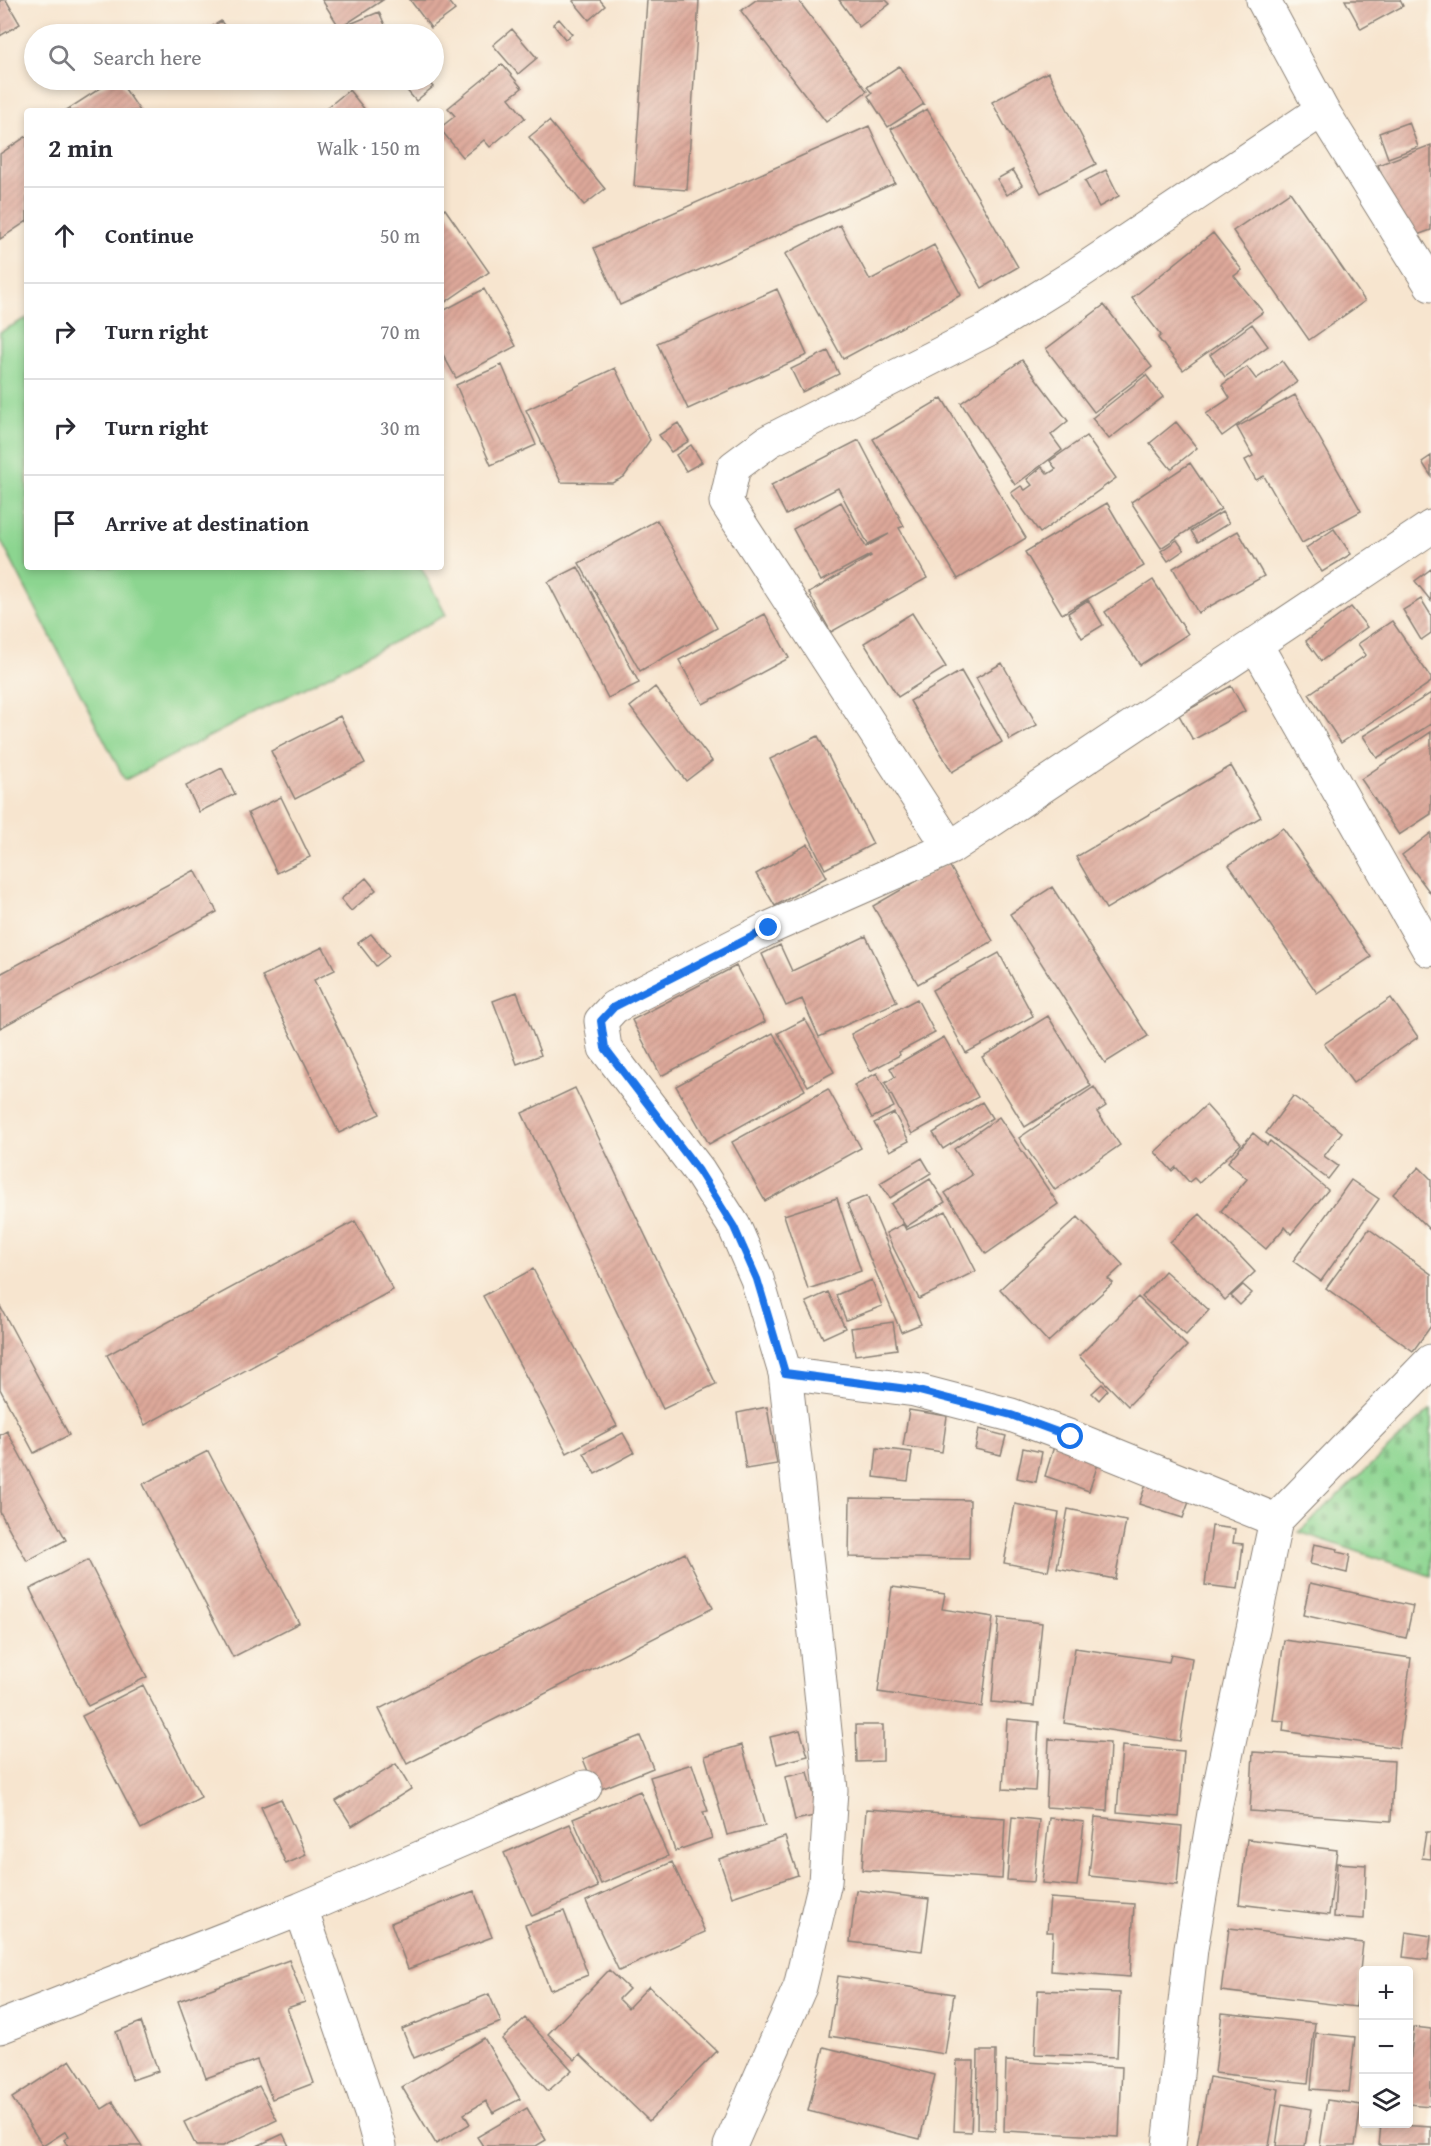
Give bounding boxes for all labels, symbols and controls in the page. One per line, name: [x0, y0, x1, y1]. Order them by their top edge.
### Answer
search box: [24, 24, 444, 90]
icon: search: [45, 41, 78, 74]
text: Search here: [93, 41, 202, 73]
text: 2 min: [48, 128, 113, 167]
text: Walk · 150 m: [317, 133, 420, 162]
icon: ahead: [48, 219, 81, 252]
text: Continue: [105, 219, 194, 251]
text: 50 m: [380, 221, 420, 250]
icon: right: [48, 315, 81, 348]
text: Turn right: [105, 315, 208, 347]
text: 70 m: [380, 317, 420, 346]
icon: right: [48, 411, 81, 444]
text: Turn right: [105, 411, 208, 443]
text: 30 m: [380, 413, 420, 442]
icon: arrive: [48, 507, 81, 540]
text: Arrive at destination: [105, 507, 309, 539]
route end: [755, 914, 781, 940]
route start: [1057, 1423, 1083, 1449]
map controls: [1359, 1966, 1413, 2128]
button: +: [1359, 1966, 1413, 2020]
button: −: [1359, 2020, 1413, 2074]
button: layers: [1359, 2074, 1413, 2128]

